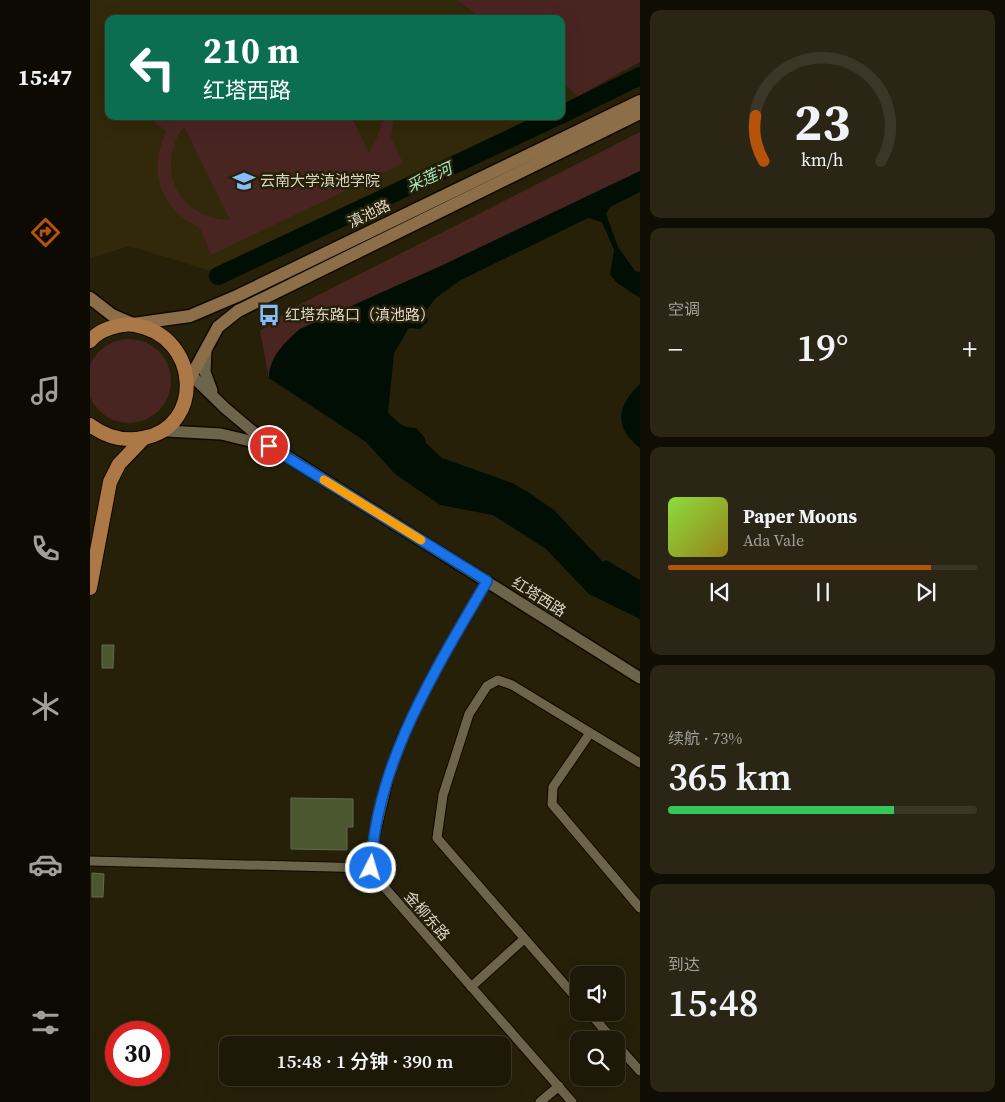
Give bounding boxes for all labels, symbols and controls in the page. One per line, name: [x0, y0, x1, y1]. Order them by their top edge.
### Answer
text: 210 m: [203, 27, 299, 75]
icon: left: [120, 35, 185, 100]
text: 15:47: [18, 62, 72, 92]
text: 红塔西路: [203, 75, 291, 105]
text: 23: [794, 86, 851, 157]
text: km/h: [801, 147, 844, 172]
water label: 采莲河: [403, 156, 458, 197]
school or university icon: 云南大学滇池学院: [231, 168, 257, 194]
place label: 云南大学滇池学院: [260, 170, 380, 191]
street label: 滇池路: [344, 194, 394, 233]
icon: directions: [28, 215, 63, 250]
text: 空调: [668, 298, 700, 320]
bus stop icon: 红塔东路口（滇池路）: [256, 302, 282, 328]
place label: 红塔东路口（滇池路）: [285, 304, 435, 325]
text: 19°: [797, 322, 848, 374]
text: −: [668, 330, 683, 368]
text: +: [962, 330, 977, 368]
icon: music: [28, 373, 63, 408]
pin: [248, 425, 290, 467]
icon: arrive: [255, 432, 283, 460]
text: Paper Moons: [743, 503, 857, 529]
text: Ada Vale: [743, 529, 804, 551]
icon: phone: [28, 531, 63, 566]
street label: 红塔西路: [508, 572, 570, 621]
icon: previous: [706, 578, 734, 606]
icon: pause: [809, 578, 837, 606]
icon: next: [912, 578, 940, 606]
icon: climate: [28, 689, 63, 724]
text: 续航 · 73%: [668, 727, 742, 749]
text: 365 km: [668, 751, 792, 803]
position arrow: [344, 841, 396, 893]
icon: car: [28, 847, 63, 882]
street label: 金柳东路: [400, 886, 455, 945]
text: 到达: [668, 953, 700, 975]
map controls: [570, 966, 625, 1086]
button: sound: [570, 966, 625, 1021]
text: 15:48: [668, 977, 758, 1029]
icon: filters: [28, 1005, 63, 1040]
speed limit sign: 30: [105, 1021, 170, 1086]
button: search: [570, 1031, 625, 1086]
text: 15:48 · 1 分钟 · 390 m: [277, 1048, 453, 1074]

